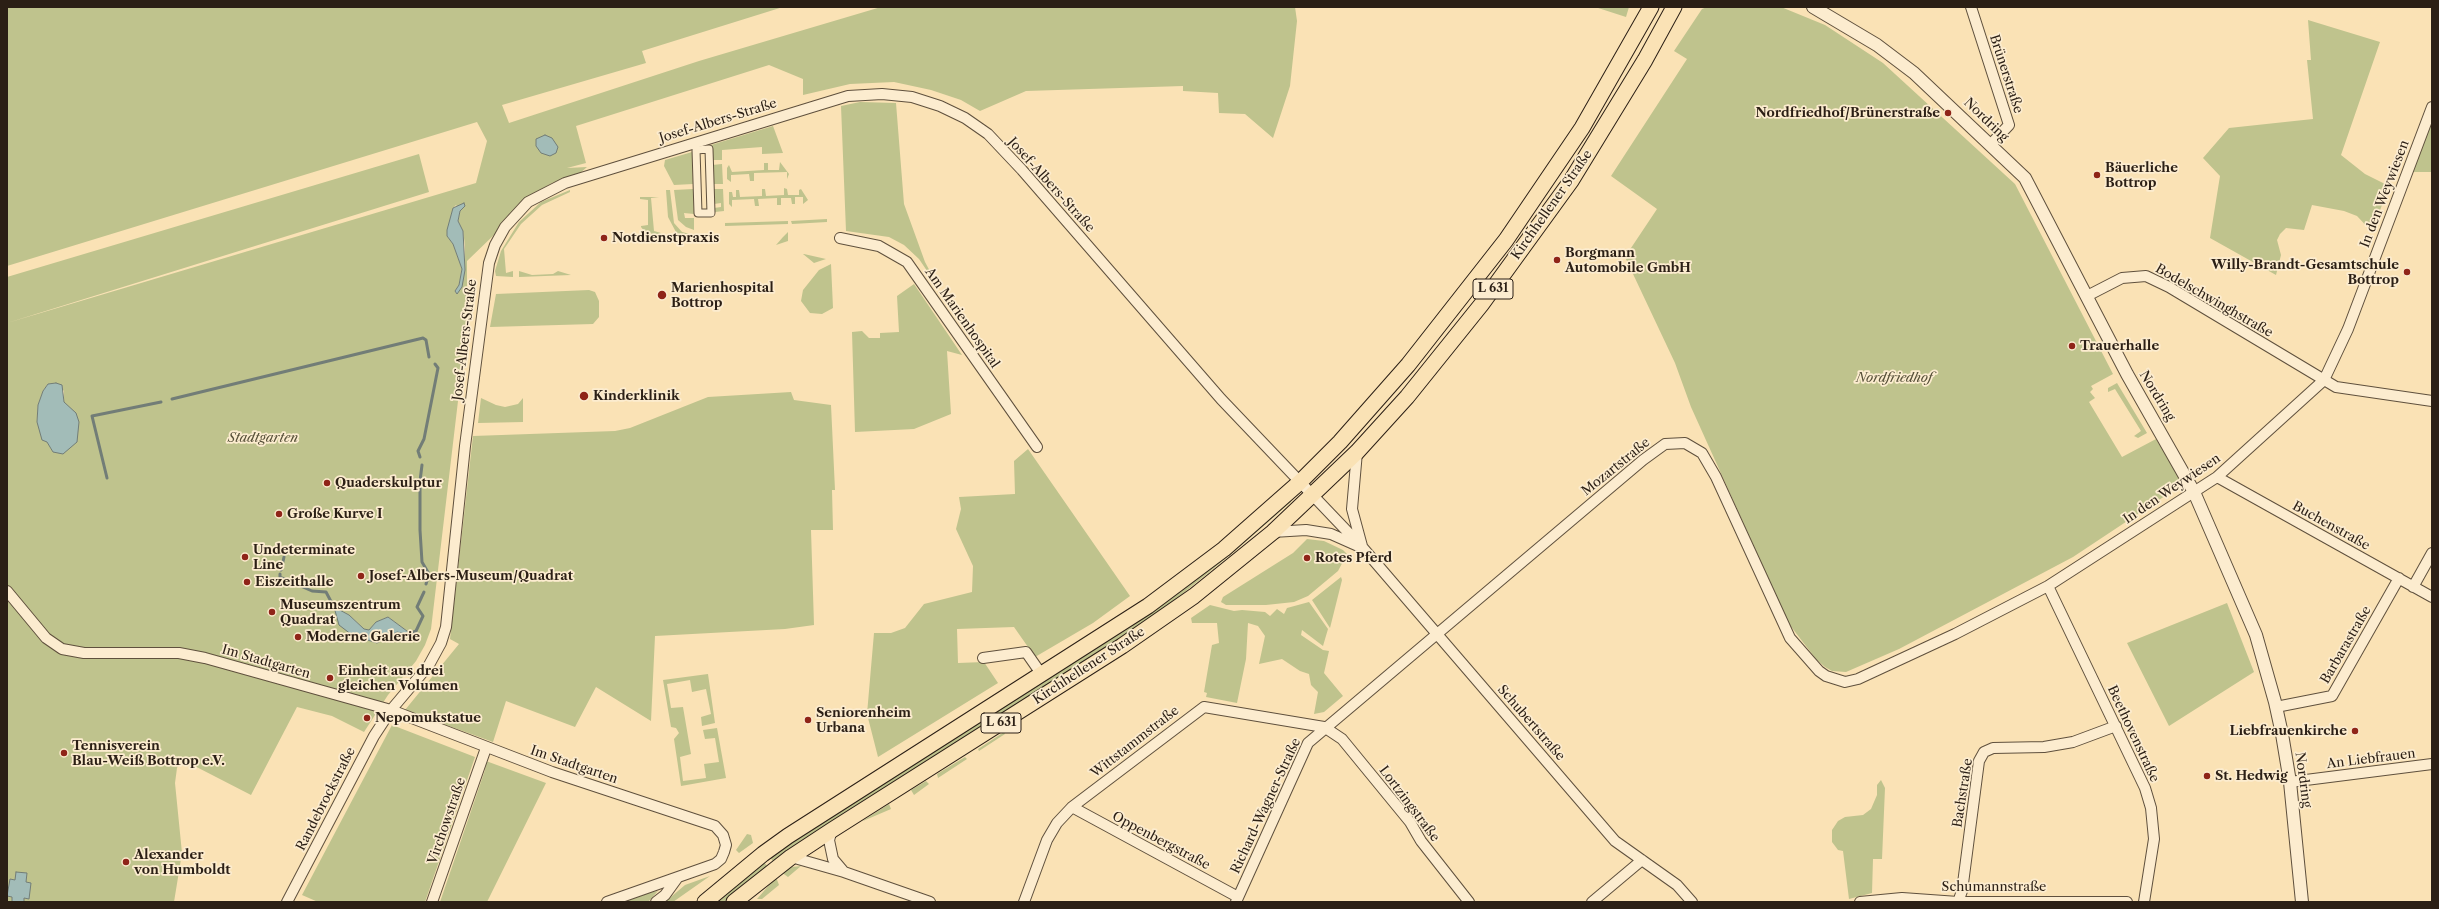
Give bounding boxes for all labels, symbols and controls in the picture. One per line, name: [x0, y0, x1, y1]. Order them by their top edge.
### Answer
street label: Brünerstraße: [1986, 33, 2026, 115]
street label: Nordring: [1960, 95, 2012, 145]
street label: Josef-Albers-Straße: [657, 96, 779, 146]
place label: Nordfriedhof/Brünerstraße: [1755, 105, 1940, 121]
marker: Nordfriedhof/Brünerstraße: [1943, 108, 1953, 118]
street label: Josef-Albers-Straße: [1004, 134, 1098, 236]
street label: In den Weywiesen: [2357, 138, 2413, 250]
street label: Kirchhellener Straße: [1508, 147, 1596, 263]
place label: Bäuerliche Bottrop: [2105, 160, 2178, 191]
marker: Bäuerliche Bottrop: [2092, 170, 2102, 180]
place label: Notdienstpraxis: [612, 230, 719, 246]
marker: Notdienstpraxis: [599, 233, 609, 243]
place label: Borgmann Automobile GmbH: [1565, 245, 1691, 276]
marker: Borgmann Automobile GmbH: [1552, 255, 1562, 265]
place label: Willy-Brandt-Gesamtschule Bottrop: [2211, 257, 2399, 288]
street label: Bodelschwinghstraße: [2153, 261, 2275, 341]
street label: Am Marienhospital: [921, 265, 1003, 371]
marker: Willy-Brandt-Gesamtschule Bottrop: [2402, 267, 2412, 277]
street label: Josef-Albers-Straße: [450, 278, 480, 402]
road number: L 631: [1473, 279, 1513, 299]
place label: Marienhospital Bottrop: [671, 280, 774, 311]
marker: Marienhospital Bottrop: [656, 289, 668, 301]
place label: Trauerhalle: [2080, 338, 2159, 354]
marker: Trauerhalle: [2067, 341, 2077, 351]
street label: Nordring: [2136, 368, 2178, 424]
park label: Nordfriedhof: [1856, 370, 1932, 386]
place label: Kinderklinik: [593, 388, 680, 404]
marker: Kinderklinik: [578, 390, 590, 402]
park label: Stadtgarten: [228, 430, 298, 446]
street label: Mozartstraße: [1579, 435, 1653, 499]
street label: In den Weywiesen: [2120, 451, 2224, 527]
place label: Quaderskulptur: [335, 475, 442, 491]
marker: Quaderskulptur: [322, 478, 332, 488]
street label: Buchenstraße: [2290, 498, 2372, 554]
place label: Große Kurve I: [287, 506, 383, 522]
marker: Große Kurve I: [274, 509, 284, 519]
place label: Undeterminate Line: [253, 542, 355, 573]
place label: Rotes Pferd: [1315, 550, 1392, 566]
marker: Undeterminate Line: [240, 552, 250, 562]
marker: Rotes Pferd: [1302, 553, 1312, 563]
place label: Josef-Albers-Museum/Quadrat: [369, 568, 573, 584]
marker: Josef-Albers-Museum/Quadrat: [356, 571, 366, 581]
place label: Eiszeithalle: [255, 574, 333, 590]
marker: Eiszeithalle: [242, 577, 252, 587]
place label: Museumszentrum Quadrat: [280, 597, 401, 628]
street label: Barbarastraße: [2317, 603, 2375, 687]
marker: Museumszentrum Quadrat: [267, 607, 277, 617]
street label: Kirchhellener Straße: [1030, 624, 1148, 708]
place label: Moderne Galerie: [306, 629, 420, 645]
marker: Moderne Galerie: [293, 632, 303, 642]
street label: Im Stadtgarten: [220, 642, 312, 682]
place label: Einheit aus drei gleichen Volumen: [338, 663, 458, 694]
marker: Einheit aus drei gleichen Volumen: [325, 673, 335, 683]
street label: Schubertstraße: [1494, 682, 1568, 764]
street label: Beethovenstraße: [2104, 683, 2162, 785]
street label: Wittstammstraße: [1088, 703, 1182, 781]
place label: Seniorenheim Urbana: [816, 705, 911, 736]
place label: Nepomukstatue: [375, 710, 481, 726]
marker: Nepomukstatue: [362, 713, 372, 723]
road number: L 631: [981, 713, 1021, 733]
marker: Seniorenheim Urbana: [803, 715, 813, 725]
place label: Liebfrauenkirche: [2229, 723, 2347, 739]
marker: Liebfrauenkirche: [2350, 726, 2360, 736]
street label: Richard-Wagner-Straße: [1228, 736, 1304, 876]
place label: Tennisverein Blau-Weiß Bottrop e.V.: [72, 738, 225, 769]
street label: Im Stadtgarten: [528, 743, 620, 787]
street label: Randebrockstraße: [293, 745, 359, 853]
street label: An Liebfrauen: [2326, 746, 2416, 772]
marker: Tennisverein Blau-Weiß Bottrop e.V.: [59, 748, 69, 758]
street label: Nordring: [2291, 751, 2315, 809]
street label: Bachstraße: [1950, 757, 1976, 829]
street label: Lortzingstraße: [1375, 763, 1443, 845]
place label: St. Hedwig: [2215, 768, 2288, 784]
marker: St. Hedwig: [2202, 771, 2212, 781]
street label: Virchowstraße: [425, 776, 469, 866]
street label: Oppenbergstraße: [1109, 809, 1213, 873]
place label: Alexander von Humboldt: [134, 847, 231, 878]
marker: Alexander von Humboldt: [121, 857, 131, 867]
street label: Schumannstraße: [1942, 879, 2046, 895]

